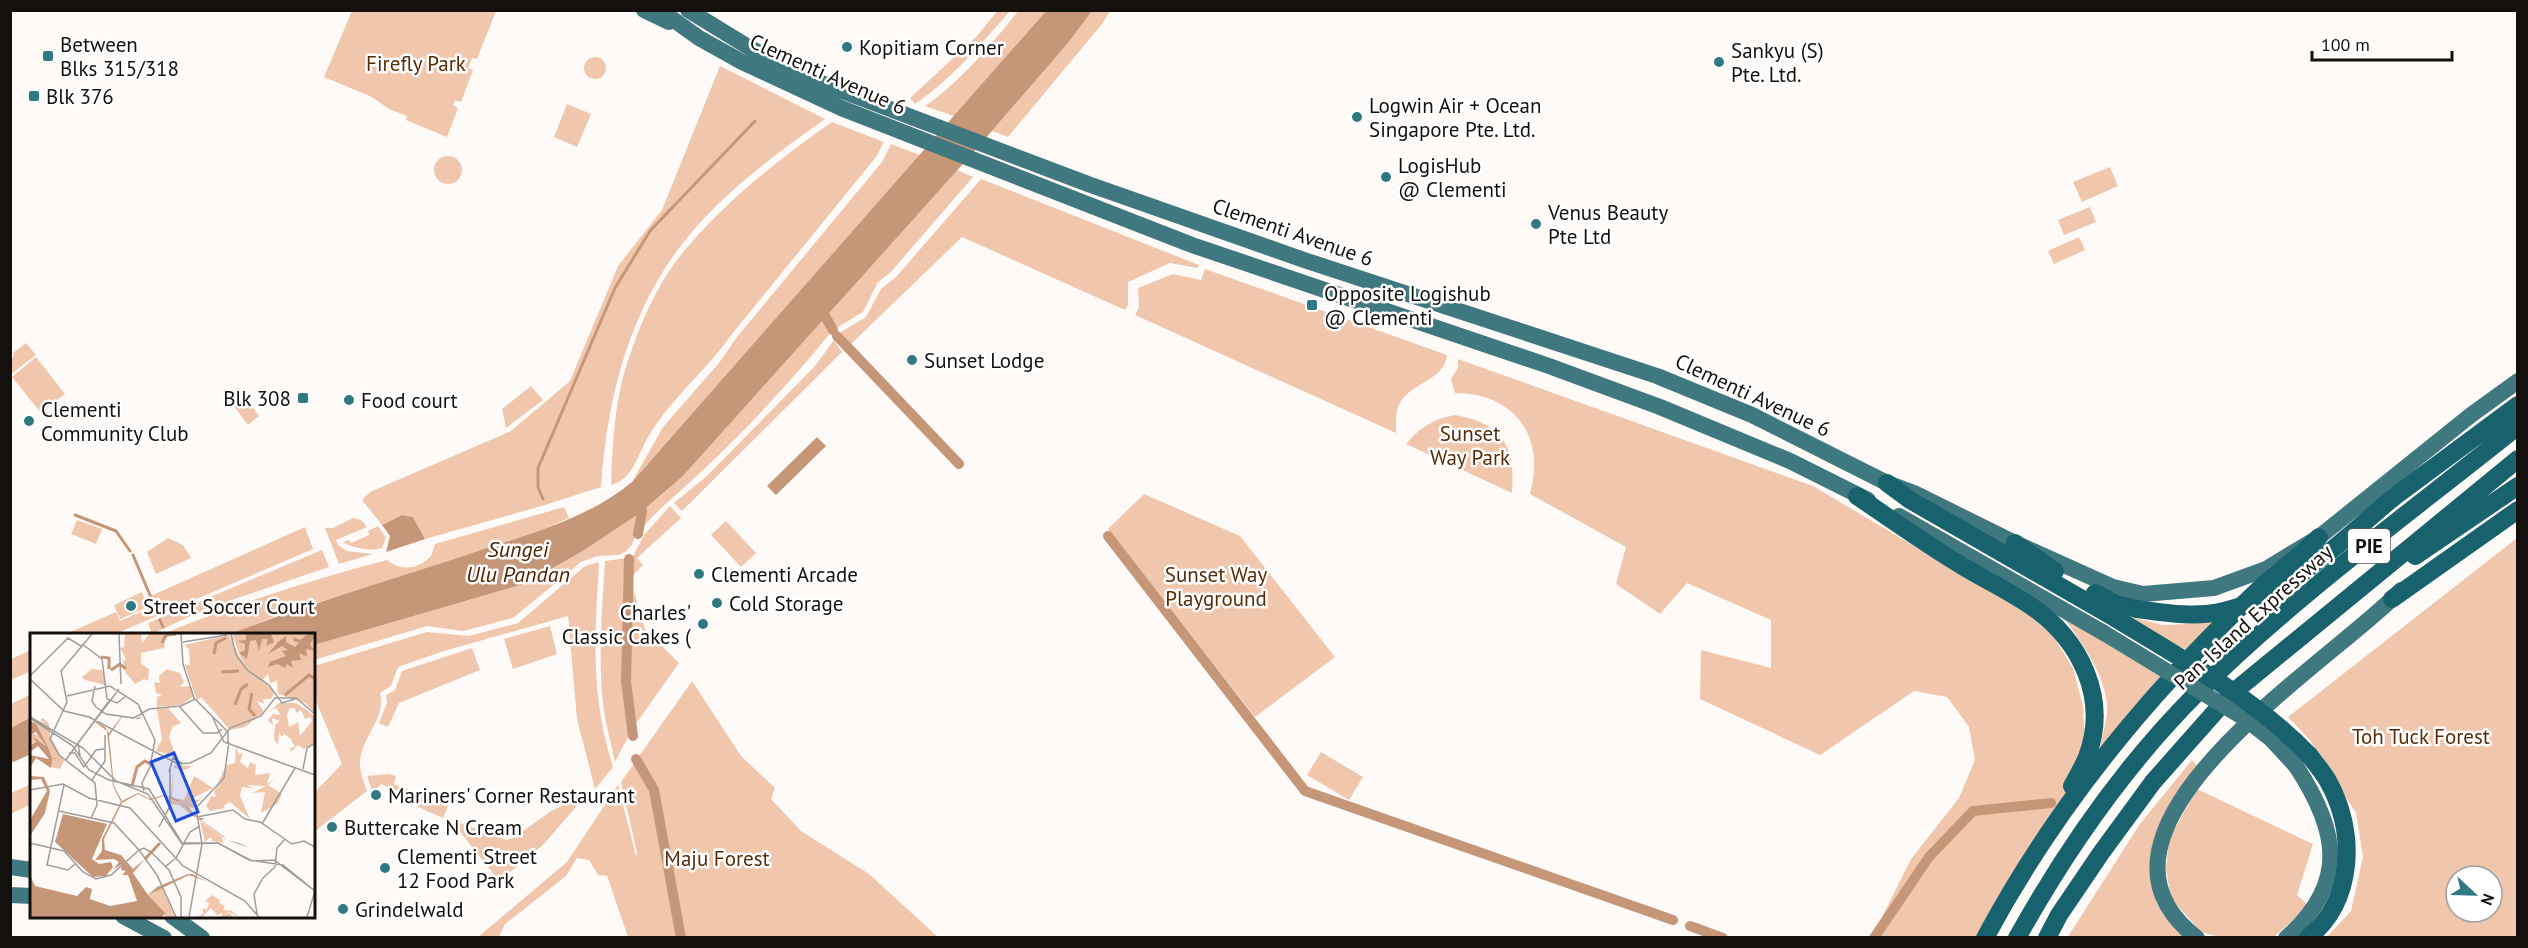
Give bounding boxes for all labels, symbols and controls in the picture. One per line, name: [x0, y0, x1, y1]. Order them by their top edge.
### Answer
scale bar: [2312, 24, 2452, 62]
street label: Clementi Avenue 6: [746, 27, 910, 121]
place label: Between Blks 315/318: [60, 31, 179, 82]
text: 100 m: [2321, 33, 2370, 56]
place label: Kopitiam Corner: [859, 34, 1004, 61]
place label: Sankyu (S) Pte. Ltd.: [1731, 37, 1824, 88]
marker: Kopitiam Corner: [840, 40, 854, 54]
marker: Between Blks 315/318: [41, 49, 55, 63]
park label: Firefly Park: [366, 50, 466, 77]
marker: Sankyu (S) Pte. Ltd.: [1712, 55, 1726, 69]
place label: Blk 376: [46, 83, 114, 110]
marker: Blk 376: [27, 89, 41, 103]
place label: Logwin Air + Ocean Singapore Pte. Ltd.: [1369, 92, 1541, 143]
marker: Logwin Air + Ocean Singapore Pte. Ltd.: [1350, 110, 1364, 124]
place label: LogisHub @ Clementi: [1398, 152, 1507, 203]
marker: LogisHub @ Clementi: [1379, 170, 1393, 184]
street label: Clementi Avenue 6: [1209, 192, 1377, 272]
place label: Venus Beauty Pte Ltd: [1547, 199, 1668, 250]
marker: Venus Beauty Pte Ltd: [1529, 217, 1543, 231]
place label: Opposite Logishub @ Clementi: [1324, 280, 1491, 331]
marker: Opposite Logishub @ Clementi: [1305, 298, 1319, 312]
place label: Sunset Lodge: [924, 347, 1044, 374]
street label: Clementi Avenue 6: [1671, 347, 1835, 443]
marker: Sunset Lodge: [905, 353, 919, 367]
place label: Blk 308: [223, 385, 291, 412]
place label: Food court: [361, 387, 458, 414]
marker: Blk 308: [296, 391, 310, 405]
marker: Food court: [342, 393, 356, 407]
place label: Clementi Community Club: [41, 396, 189, 447]
marker: Clementi Community Club: [22, 414, 36, 428]
park label: Sunset Way Park: [1430, 420, 1510, 471]
road number: PIE: [2348, 529, 2390, 563]
water label: Sungei Ulu Pandan: [466, 535, 570, 588]
street label: Pan-Island Expressway: [2168, 538, 2338, 696]
place label: Clementi Arcade: [711, 561, 858, 588]
park label: Sunset Way Playground: [1165, 561, 1267, 612]
marker: Clementi Arcade: [692, 567, 706, 581]
place label: Cold Storage: [729, 590, 843, 617]
place label: Street Soccer Court: [143, 593, 315, 620]
marker: Cold Storage: [710, 596, 724, 610]
marker: Street Soccer Court: [124, 599, 138, 613]
place label: Charles' Classic Cakes (: [562, 599, 691, 650]
marker: Charles' Classic Cakes (: [696, 617, 710, 631]
inset map: [30, 633, 315, 918]
park label: Toh Tuck Forest: [2352, 723, 2490, 750]
place label: Mariners' Corner Restaurant: [388, 782, 635, 809]
marker: Mariners' Corner Restaurant: [369, 788, 383, 802]
place label: Buttercake N Cream: [344, 814, 522, 841]
marker: Buttercake N Cream: [325, 820, 339, 834]
place label: Clementi Street 12 Food Park: [397, 843, 537, 894]
park label: Maju Forest: [664, 845, 770, 872]
marker: Clementi Street 12 Food Park: [378, 861, 392, 875]
north arrow: [2444, 864, 2504, 924]
text: N: [2477, 891, 2499, 908]
place label: Grindelwald: [355, 896, 464, 923]
marker: Grindelwald: [336, 902, 350, 916]

